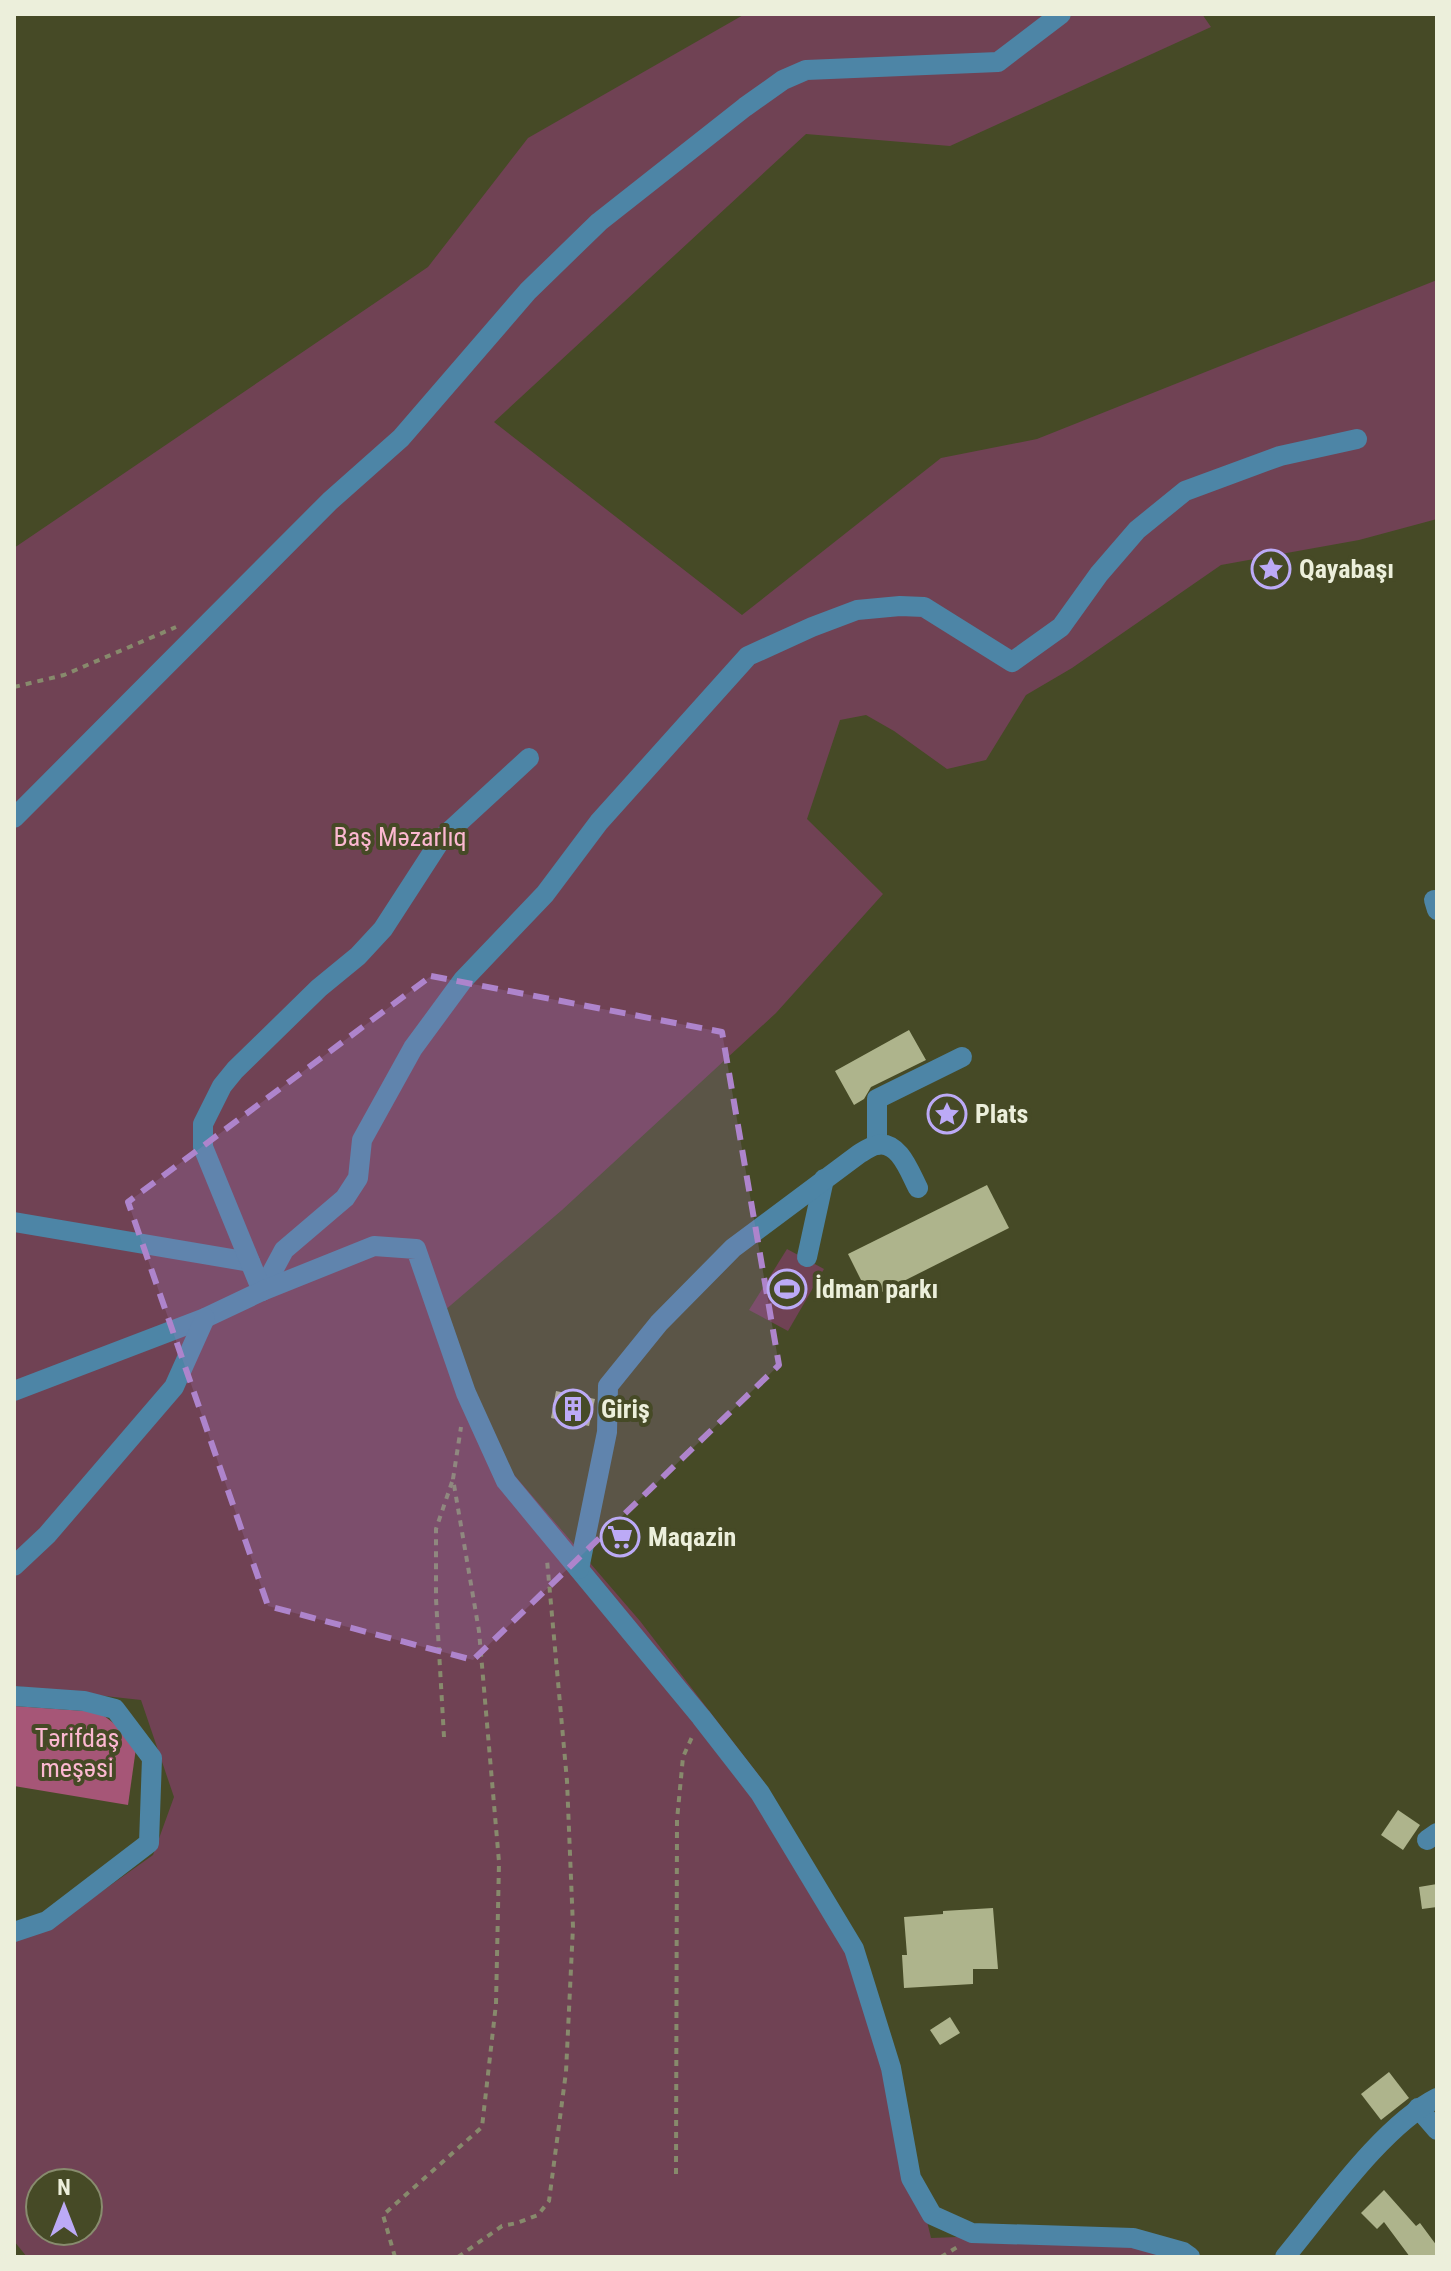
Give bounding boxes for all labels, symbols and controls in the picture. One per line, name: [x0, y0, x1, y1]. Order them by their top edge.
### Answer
place icon: Qayabaşı: [1250, 548, 1292, 590]
place label: Qayabaşı: [1299, 554, 1394, 584]
park label: Baş Məzarlıq: [333, 822, 467, 852]
place icon: Plats: [926, 1093, 968, 1135]
place label: Plats: [975, 1099, 1028, 1129]
sports icon: İdman parkı: [766, 1268, 808, 1310]
place label: İdman parkı: [815, 1274, 938, 1304]
building icon: Giriş: [552, 1388, 594, 1430]
place label: Giriş: [601, 1394, 650, 1424]
supermarket icon: Maqazin: [599, 1516, 641, 1558]
place label: Maqazin: [648, 1522, 736, 1552]
park label: Tərifdaş meşəsi: [35, 1723, 119, 1783]
north arrow: [24, 2167, 104, 2247]
text: N: [57, 2175, 71, 2200]

